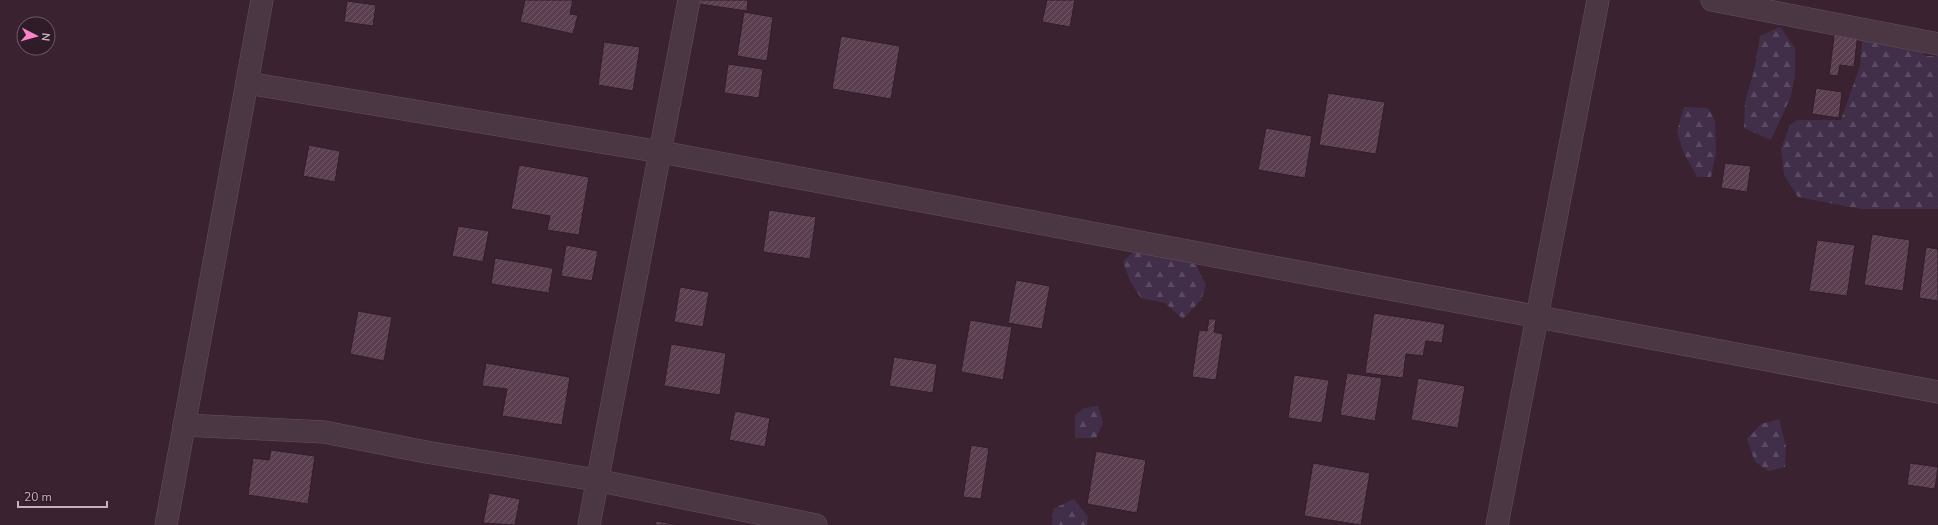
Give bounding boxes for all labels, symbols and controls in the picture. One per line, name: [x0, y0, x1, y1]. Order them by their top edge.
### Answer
north arrow: [16, 16, 56, 56]
text: N: [38, 32, 53, 42]
scale bar: [18, 483, 107, 509]
text: 20 m: [24, 489, 52, 505]

